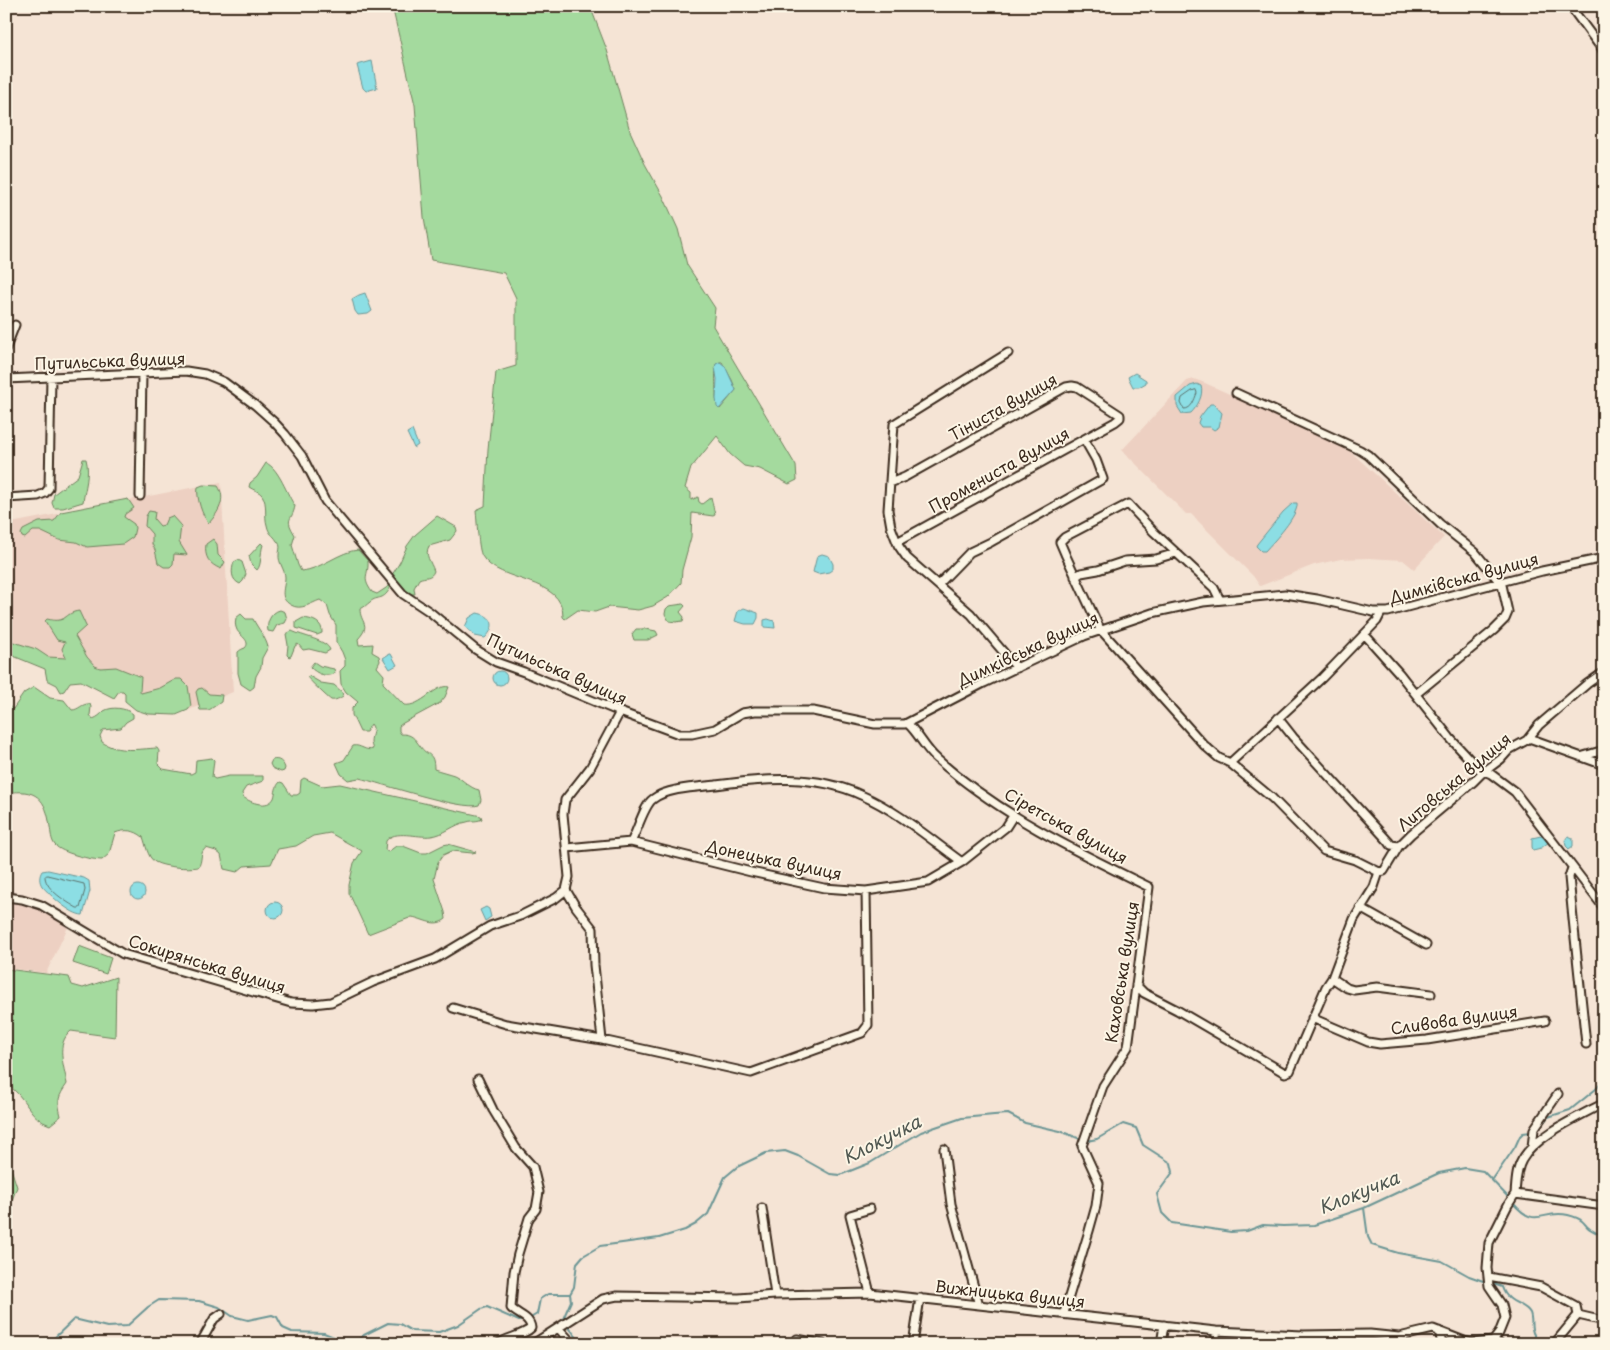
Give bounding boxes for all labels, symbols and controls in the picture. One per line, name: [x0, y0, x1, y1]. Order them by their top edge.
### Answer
street label: Путильська вулиця: [34, 345, 186, 375]
street label: Тіниста вулиця: [944, 366, 1061, 446]
street label: Промениста вулиця: [924, 420, 1073, 518]
street label: Димківська вулиця: [1386, 546, 1541, 609]
street label: Димківська вулиця: [952, 605, 1102, 692]
street label: Путильська вулиця: [483, 626, 631, 710]
street label: Литовська вулиця: [1391, 726, 1515, 836]
street label: Сіретська вулиця: [1000, 781, 1133, 869]
street label: Донецька вулиця: [703, 833, 844, 885]
street label: Каховська вулиця: [1098, 899, 1144, 1044]
street label: Сокирянська вулиця: [126, 928, 289, 998]
street label: Сливова вулиця: [1389, 998, 1519, 1040]
water label: Клокучка: [837, 1107, 926, 1170]
water label: Клокучка: [1314, 1163, 1403, 1220]
street label: Вижницька вулиця: [934, 1273, 1086, 1313]

